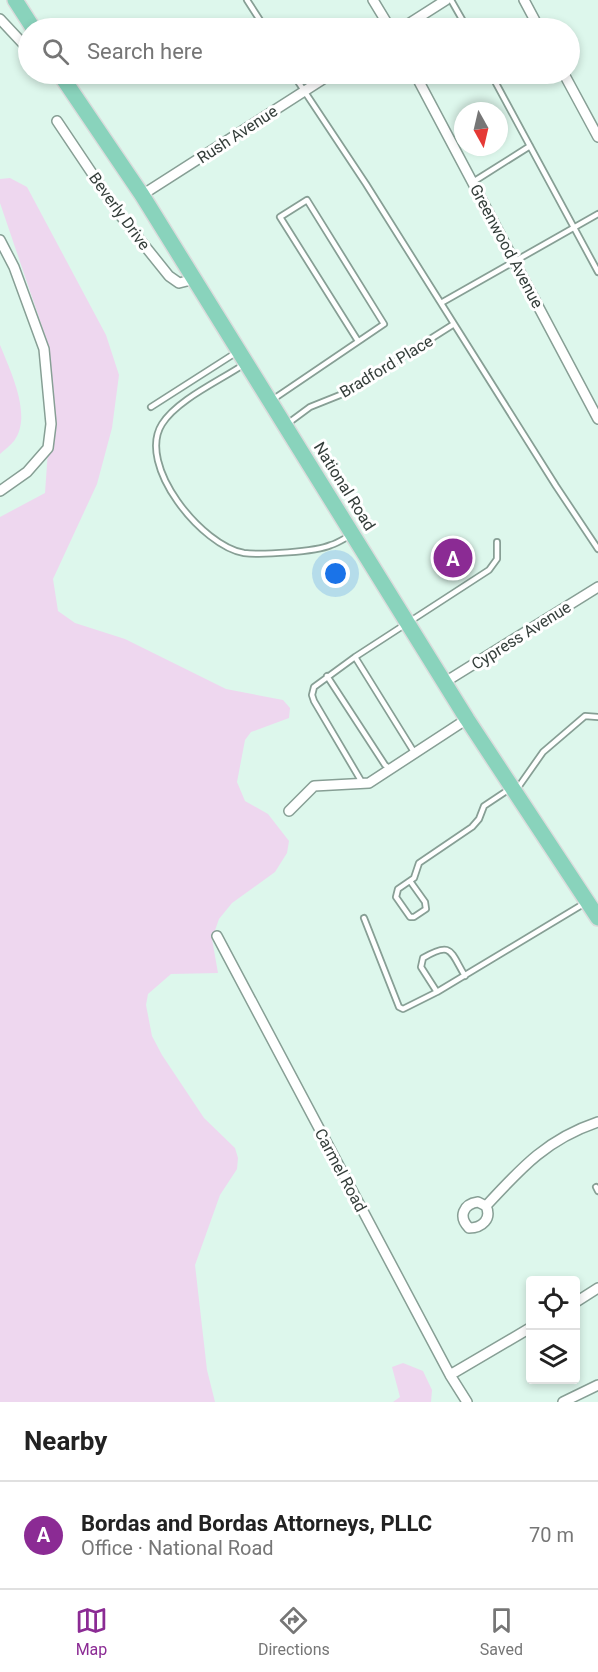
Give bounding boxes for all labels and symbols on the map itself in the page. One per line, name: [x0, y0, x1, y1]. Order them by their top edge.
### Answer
street label: Rush Avenue: [193, 101, 281, 167]
north arrow: [454, 102, 508, 156]
street label: Beverly Drive: [85, 169, 154, 254]
street label: Greenwood Avenue: [466, 181, 547, 311]
street label: Bradford Place: [336, 331, 436, 402]
street label: National Road: [310, 439, 379, 534]
pin: A: [434, 536, 472, 580]
your location: [321, 559, 350, 588]
street label: Cypress Avenue: [468, 597, 574, 674]
street label: Carmel Road: [311, 1125, 370, 1215]

